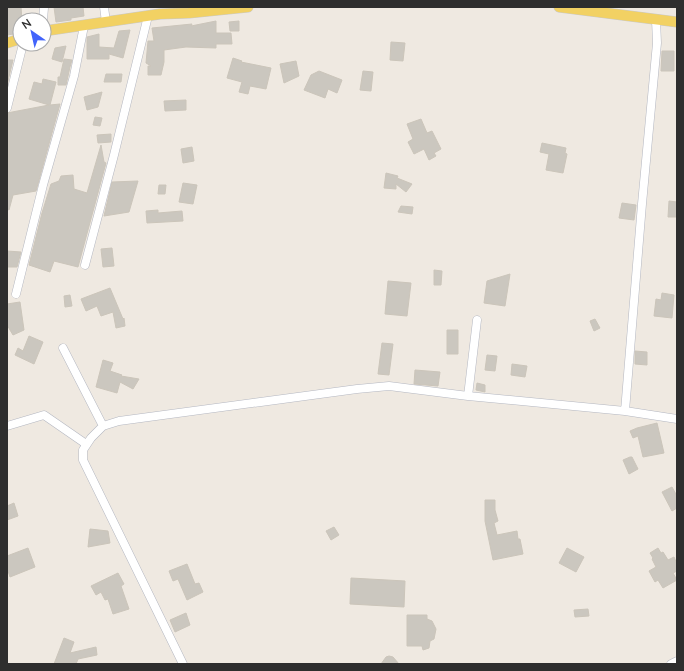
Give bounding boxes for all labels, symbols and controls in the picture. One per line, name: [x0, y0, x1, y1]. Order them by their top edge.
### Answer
north arrow: [12, 12, 52, 52]
text: N: [19, 16, 33, 31]

